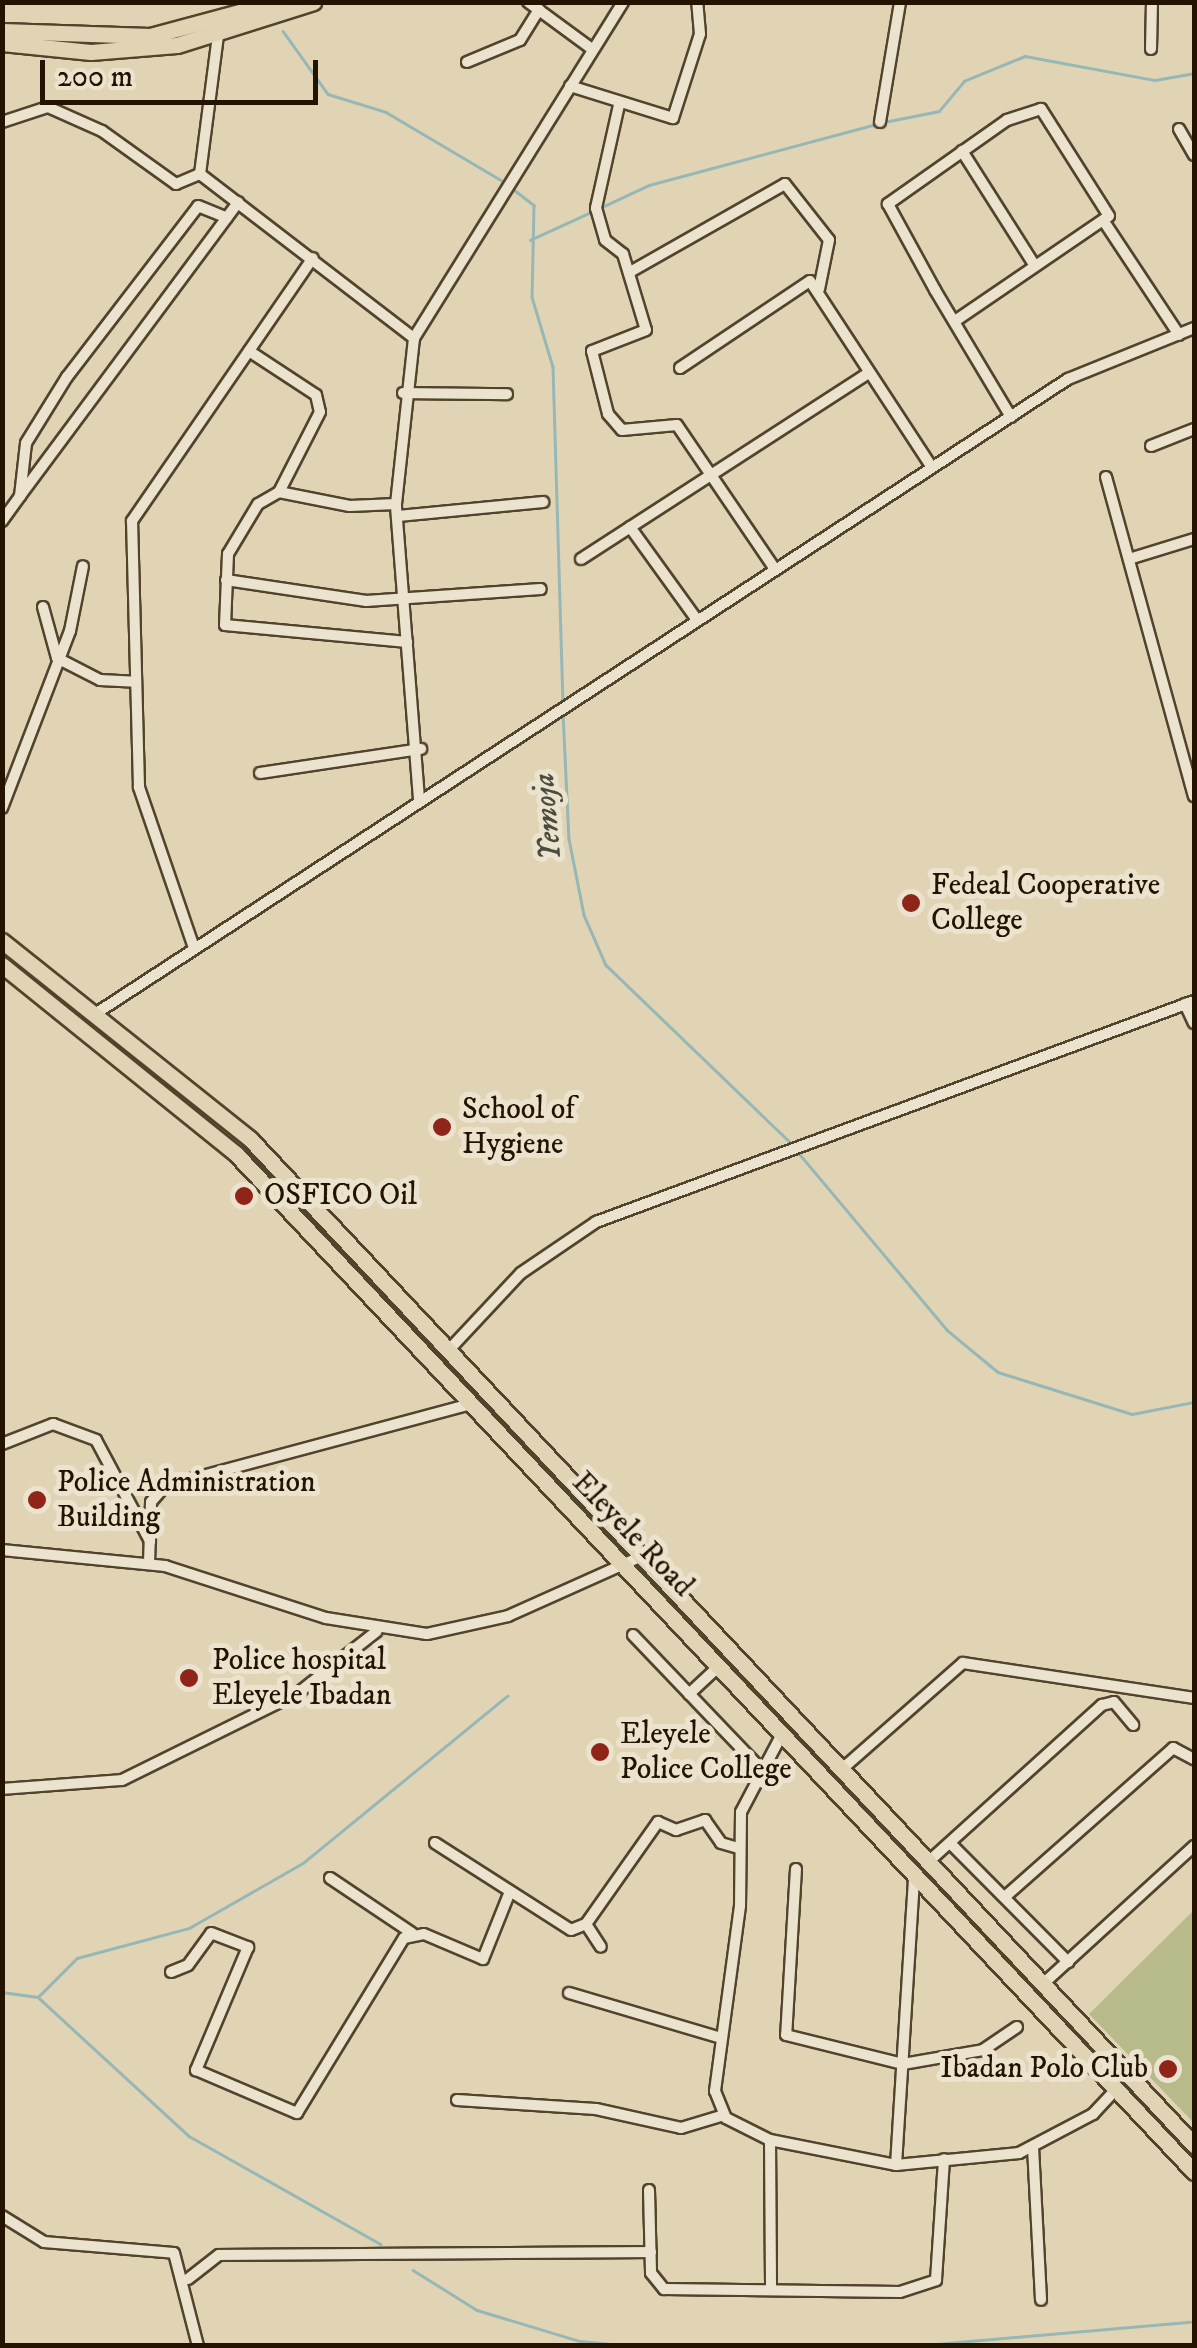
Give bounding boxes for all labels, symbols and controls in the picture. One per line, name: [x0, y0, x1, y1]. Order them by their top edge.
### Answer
scale bar: [45, 40, 322, 102]
text: 200 m: [57, 59, 133, 96]
water label: Yemoja: [525, 771, 571, 863]
place label: Fedeal Cooperative College: [931, 868, 1160, 938]
marker: Fedeal Cooperative College: [900, 892, 922, 914]
place label: School of Hygiene: [462, 1092, 575, 1162]
marker: School of Hygiene: [431, 1116, 453, 1138]
place label: OSFICO Oil: [264, 1178, 417, 1214]
marker: OSFICO Oil: [233, 1185, 255, 1207]
place label: Police Administration Building: [57, 1465, 316, 1536]
street label: Eleyele Road: [564, 1465, 700, 1605]
marker: Police Administration Building: [26, 1489, 48, 1511]
place label: Police hospital Eleyele Ibadan: [212, 1643, 392, 1714]
marker: Police hospital Eleyele Ibadan: [176, 1665, 202, 1691]
place label: Eleyele Police College: [620, 1717, 792, 1788]
marker: Eleyele Police College: [589, 1741, 611, 1763]
place label: Ibadan Polo Club: [940, 2051, 1148, 2087]
marker: Ibadan Polo Club: [1157, 2058, 1179, 2080]

